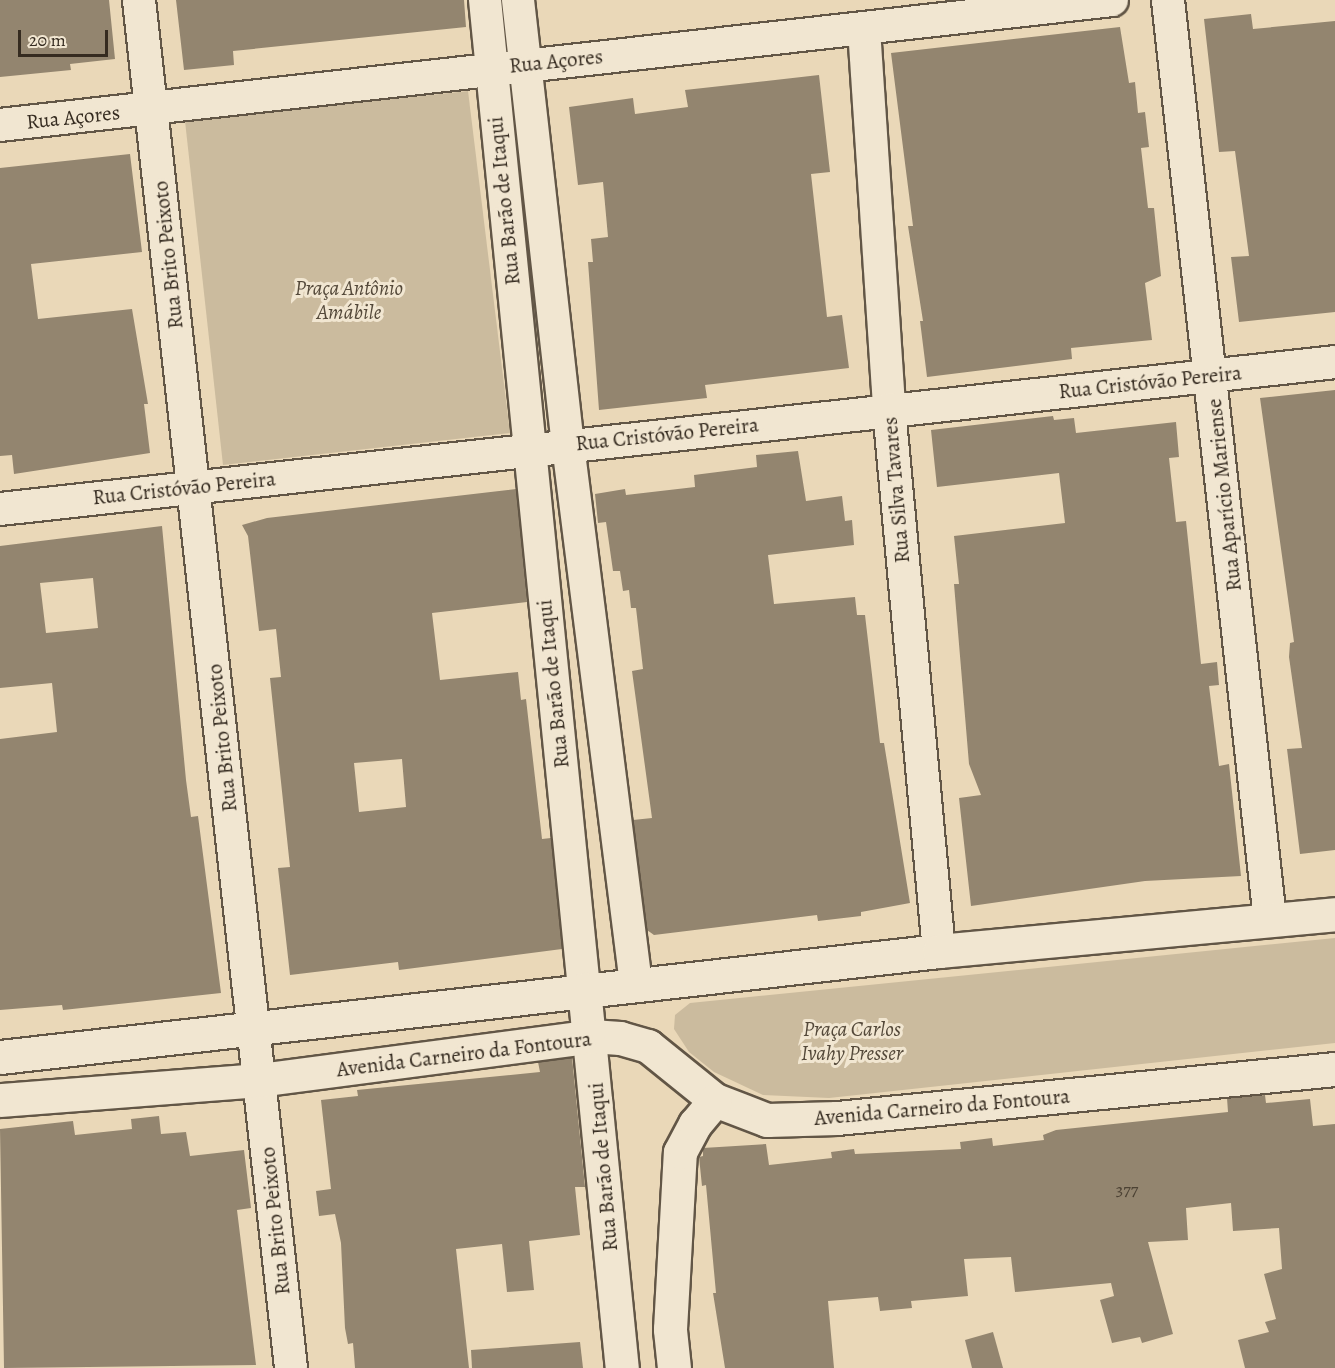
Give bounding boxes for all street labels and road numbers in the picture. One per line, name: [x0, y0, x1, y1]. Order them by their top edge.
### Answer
street label: Rua Açores: [508, 44, 604, 78]
street label: Rua Açores: [25, 100, 121, 134]
street label: Rua Barão de Itaqui: [483, 115, 525, 287]
street label: Rua Brito Peixoto: [148, 180, 188, 330]
street label: Rua Cristóvão Pereira: [1057, 360, 1243, 404]
street label: Rua Aparício Mariense: [1201, 397, 1247, 593]
street label: Rua Cristóvão Pereira: [574, 412, 760, 456]
street label: Rua Silva Tavares: [877, 416, 915, 564]
street label: Rua Cristóvão Pereira: [91, 466, 277, 510]
street label: Rua Barão de Itaqui: [532, 598, 574, 770]
street label: Rua Brito Peixoto: [202, 663, 242, 813]
street label: Avenida Carneiro da Fontoura: [335, 1026, 593, 1082]
street label: Rua Barão de Itaqui: [583, 1082, 623, 1252]
street label: Avenida Carneiro da Fontoura: [813, 1083, 1071, 1131]
street label: Rua Brito Peixoto: [255, 1146, 295, 1296]

